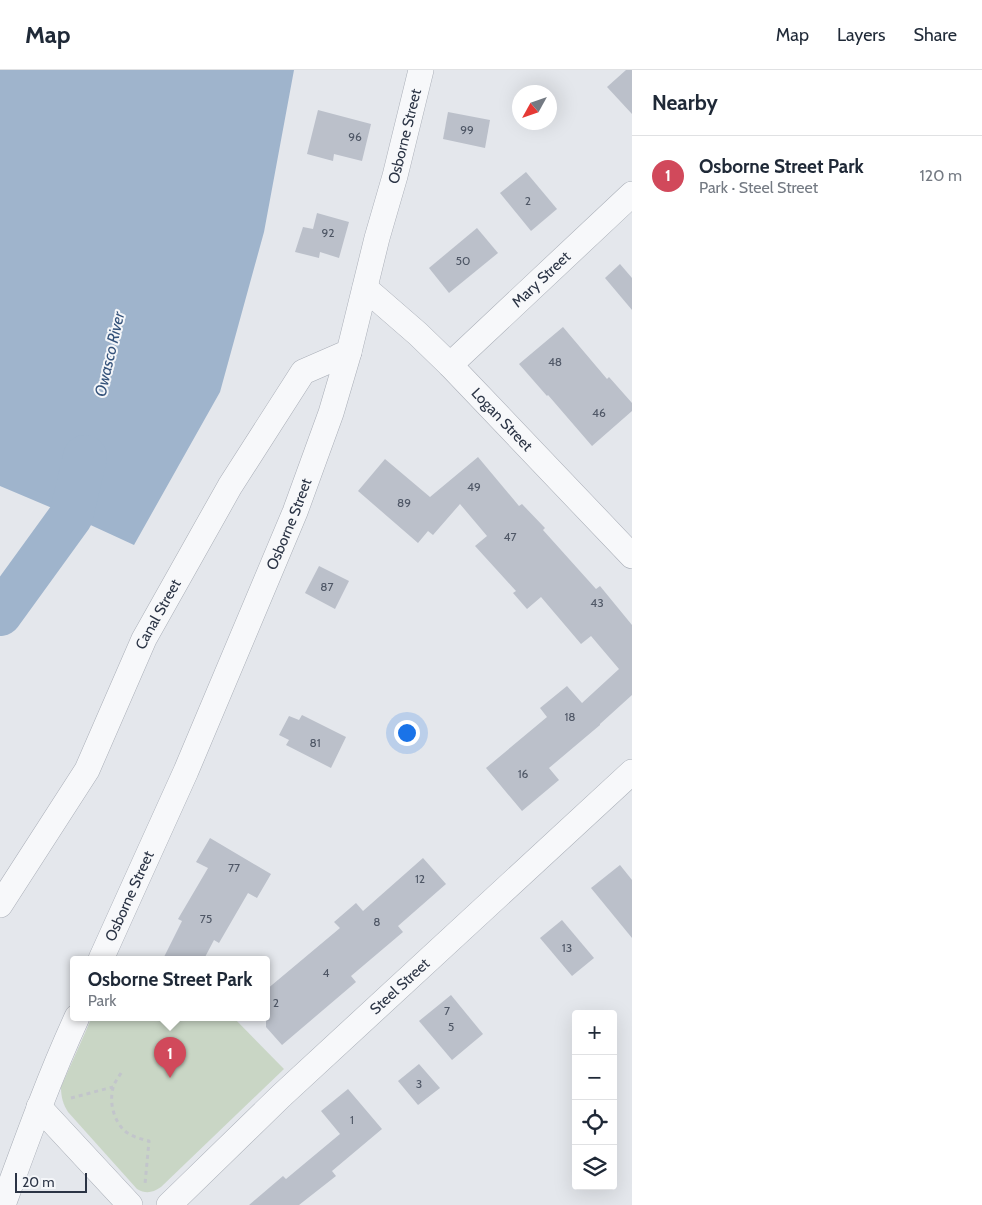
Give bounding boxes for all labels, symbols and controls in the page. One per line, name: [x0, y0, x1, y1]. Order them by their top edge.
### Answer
text: Map: [25, 20, 71, 49]
text: Map: [776, 24, 809, 46]
text: Layers: [837, 24, 886, 46]
text: Share: [914, 24, 957, 46]
north arrow: [512, 85, 557, 130]
street label: Osborne Street: [384, 87, 425, 186]
text: Nearby: [652, 90, 718, 115]
house number: 99: [460, 122, 474, 137]
house number: 96: [348, 129, 362, 144]
text: Osborne Street Park: [699, 155, 864, 178]
text: 1: [665, 166, 671, 185]
text: 120 m: [920, 166, 962, 185]
text: Park · Steel Street: [699, 178, 818, 197]
house number: 2: [525, 193, 531, 208]
house number: 92: [321, 225, 335, 240]
street label: Mary Street: [508, 248, 574, 311]
house number: 50: [456, 253, 470, 268]
water label: Owasco River: [91, 309, 129, 398]
house number: 48: [548, 354, 562, 369]
street label: Logan Street: [468, 384, 536, 455]
house number: 46: [592, 405, 606, 420]
street label: Osborne Street: [263, 476, 315, 573]
house number: 49: [467, 479, 481, 494]
house number: 89: [397, 495, 411, 510]
house number: 47: [504, 529, 516, 544]
street label: Canal Street: [132, 576, 185, 652]
house number: 87: [320, 579, 334, 594]
house number: 43: [590, 595, 604, 610]
house number: 18: [564, 709, 576, 724]
your location: [394, 720, 420, 746]
house number: 81: [309, 735, 321, 750]
house number: 16: [518, 766, 529, 781]
street label: Osborne Street: [101, 848, 158, 944]
house number: 77: [228, 860, 240, 875]
house number: 12: [415, 871, 425, 886]
house number: 75: [200, 911, 212, 926]
house number: 8: [373, 914, 381, 929]
house number: 13: [562, 940, 572, 955]
street label: Steel Street: [366, 954, 433, 1018]
popup: [70, 956, 270, 1021]
house number: 4: [323, 965, 330, 980]
text: Osborne Street Park: [88, 968, 252, 991]
text: Park: [88, 991, 116, 1010]
house number: 2: [273, 995, 279, 1010]
house number: 7: [444, 1003, 450, 1018]
map controls: [572, 1010, 617, 1190]
button: +: [572, 1010, 617, 1055]
house number: 5: [448, 1019, 454, 1034]
pin: 1: [154, 1037, 186, 1078]
button: −: [572, 1055, 617, 1100]
house number: 3: [416, 1076, 422, 1091]
button: locate: [572, 1100, 617, 1145]
house number: 1: [350, 1112, 354, 1127]
button: layers: [572, 1145, 617, 1190]
scale bar: [15, 1170, 88, 1193]
text: 20 m: [22, 1173, 55, 1191]

